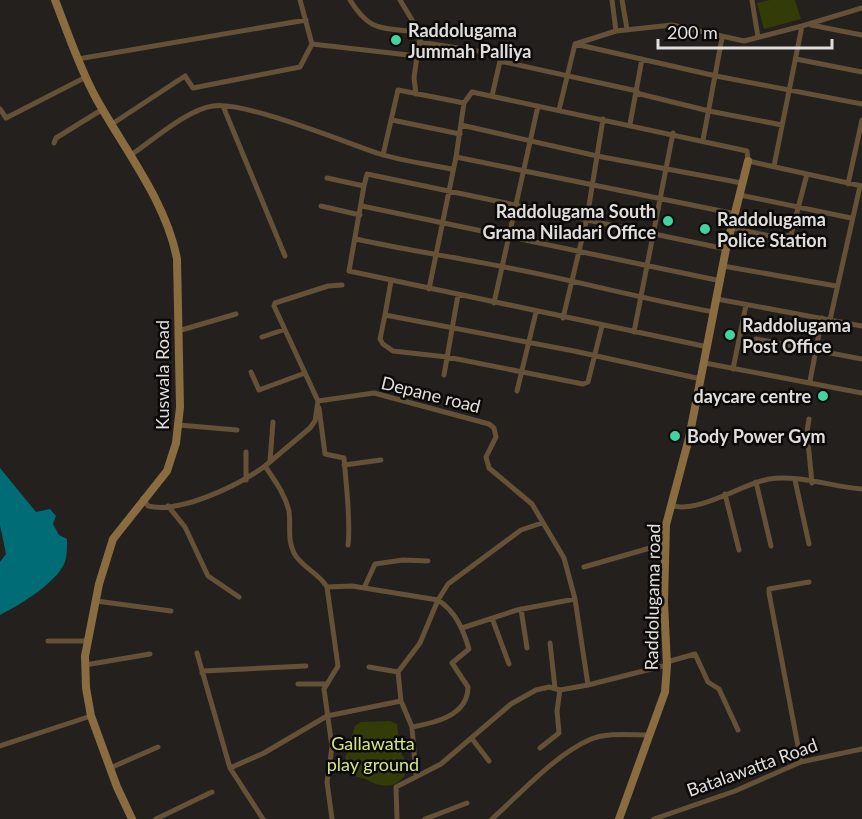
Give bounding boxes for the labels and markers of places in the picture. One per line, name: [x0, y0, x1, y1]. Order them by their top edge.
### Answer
place label: Raddolugama Jummah Palliya: [408, 19, 531, 62]
marker: Raddolugama Jummah Palliya: [389, 33, 403, 47]
place label: Raddolugama South Grama Niladari Office: [483, 200, 656, 243]
place label: Raddolugama Police Station: [717, 208, 827, 251]
marker: Raddolugama South Grama Niladari Office: [661, 214, 675, 228]
marker: Raddolugama Police Station: [698, 222, 712, 236]
place label: Raddolugama Post Office: [742, 314, 851, 357]
marker: Raddolugama Post Office: [723, 328, 737, 342]
place label: daycare centre: [694, 385, 811, 407]
marker: daycare centre: [816, 389, 830, 403]
place label: Body Power Gym: [687, 425, 826, 447]
marker: Body Power Gym: [668, 429, 682, 443]

